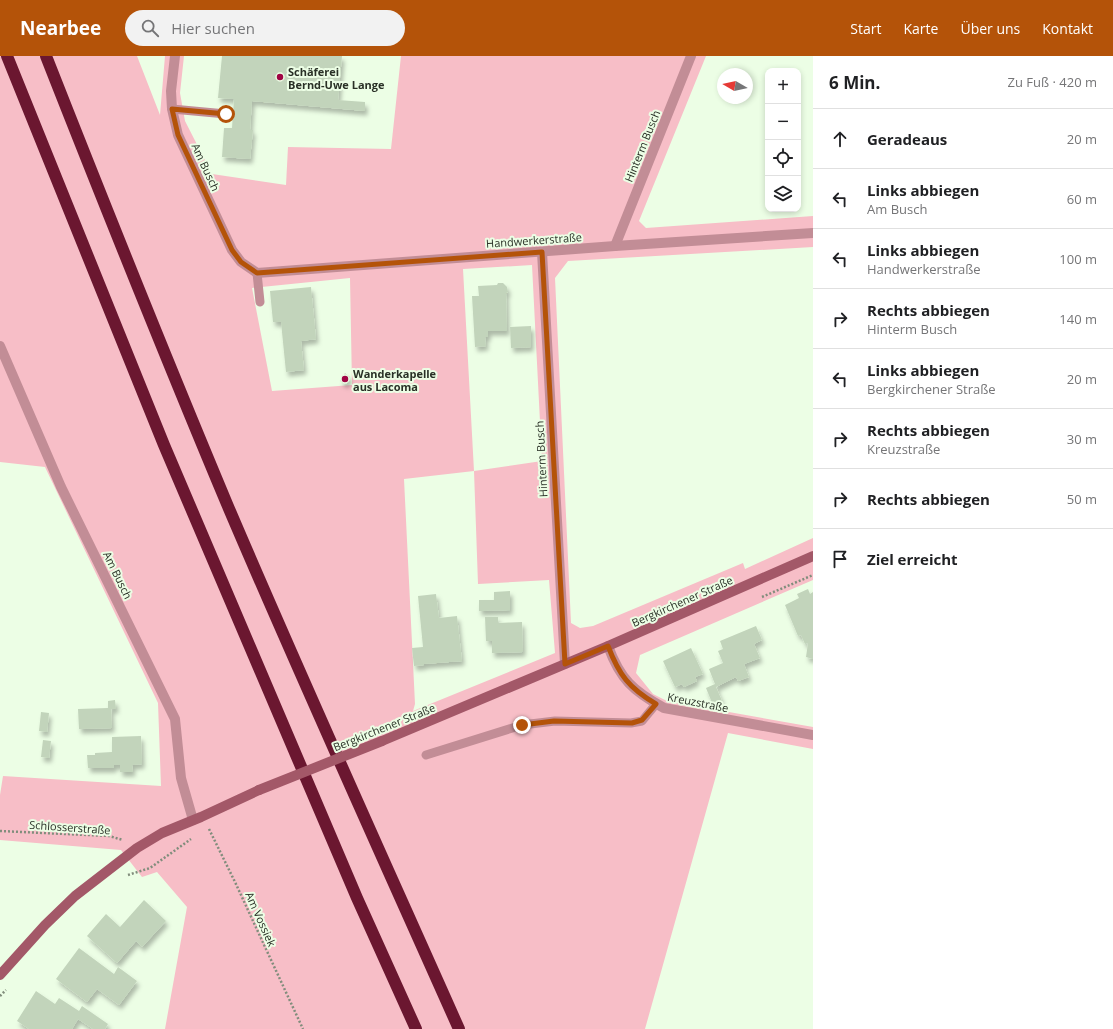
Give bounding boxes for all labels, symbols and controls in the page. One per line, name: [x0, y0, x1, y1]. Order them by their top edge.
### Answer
search box: [125, 10, 405, 46]
text: Nearbee: [20, 15, 101, 41]
icon: search: [139, 17, 161, 39]
text: Hier suchen: [171, 18, 255, 38]
text: Start: [850, 19, 882, 38]
text: Karte: [904, 19, 938, 38]
text: Über uns: [960, 19, 1020, 38]
text: Kontakt: [1042, 19, 1093, 38]
place label: Schäferei Bernd-Uwe Lange: [288, 64, 385, 92]
north arrow: [717, 68, 753, 104]
map controls: [765, 68, 801, 212]
button: +: [765, 68, 801, 104]
text: 6 Min.: [829, 71, 880, 94]
marker: Schäferei Bernd-Uwe Lange: [275, 72, 285, 82]
text: Zu Fuß · 420 m: [1008, 73, 1097, 91]
button: −: [765, 104, 801, 140]
route start: [217, 105, 235, 123]
street label: Hinterm Busch: [621, 108, 663, 184]
icon: ahead: [829, 128, 851, 150]
text: Geradeaus: [867, 129, 947, 149]
text: 20 m: [1067, 130, 1097, 148]
button: locate: [765, 140, 801, 176]
street label: Am Busch: [188, 141, 224, 193]
button: layers: [765, 176, 801, 212]
text: Links abbiegen: [867, 180, 979, 200]
icon: left: [829, 188, 851, 210]
text: 60 m: [1067, 190, 1097, 208]
text: Am Busch: [867, 200, 927, 218]
street label: Handwerkerstraße: [486, 229, 582, 251]
text: Links abbiegen: [867, 240, 979, 260]
icon: left: [829, 248, 851, 270]
text: 100 m: [1059, 250, 1097, 268]
text: Handwerkerstraße: [867, 260, 981, 278]
text: Rechts abbiegen: [867, 300, 990, 320]
icon: right: [829, 308, 851, 330]
text: 140 m: [1059, 310, 1097, 328]
text: Hinterm Busch: [867, 320, 957, 338]
text: Links abbiegen: [867, 360, 979, 380]
place label: Wanderkapelle aus Lacoma: [353, 366, 437, 394]
icon: left: [829, 368, 851, 390]
text: 20 m: [1067, 370, 1097, 388]
marker: Wanderkapelle aus Lacoma: [340, 374, 350, 384]
text: Bergkirchener Straße: [867, 380, 996, 398]
street label: Hinterm Busch: [532, 420, 550, 498]
text: Rechts abbiegen: [867, 420, 990, 440]
icon: right: [829, 428, 851, 450]
text: 30 m: [1067, 430, 1097, 448]
text: Kreuzstraße: [867, 440, 940, 458]
icon: right: [829, 488, 851, 510]
text: Rechts abbiegen: [867, 489, 990, 509]
text: 50 m: [1067, 490, 1097, 508]
icon: arrive: [829, 548, 851, 570]
street label: Am Busch: [100, 549, 136, 601]
text: Ziel erreicht: [867, 549, 958, 569]
street label: Bergkirchener Straße: [629, 572, 735, 630]
street label: Kreuzstraße: [666, 689, 730, 715]
street label: Bergkirchener Straße: [331, 700, 437, 754]
route end: [513, 716, 531, 734]
street label: Schlosserstraße: [29, 817, 111, 837]
street label: Am Vossiek: [242, 889, 280, 949]

